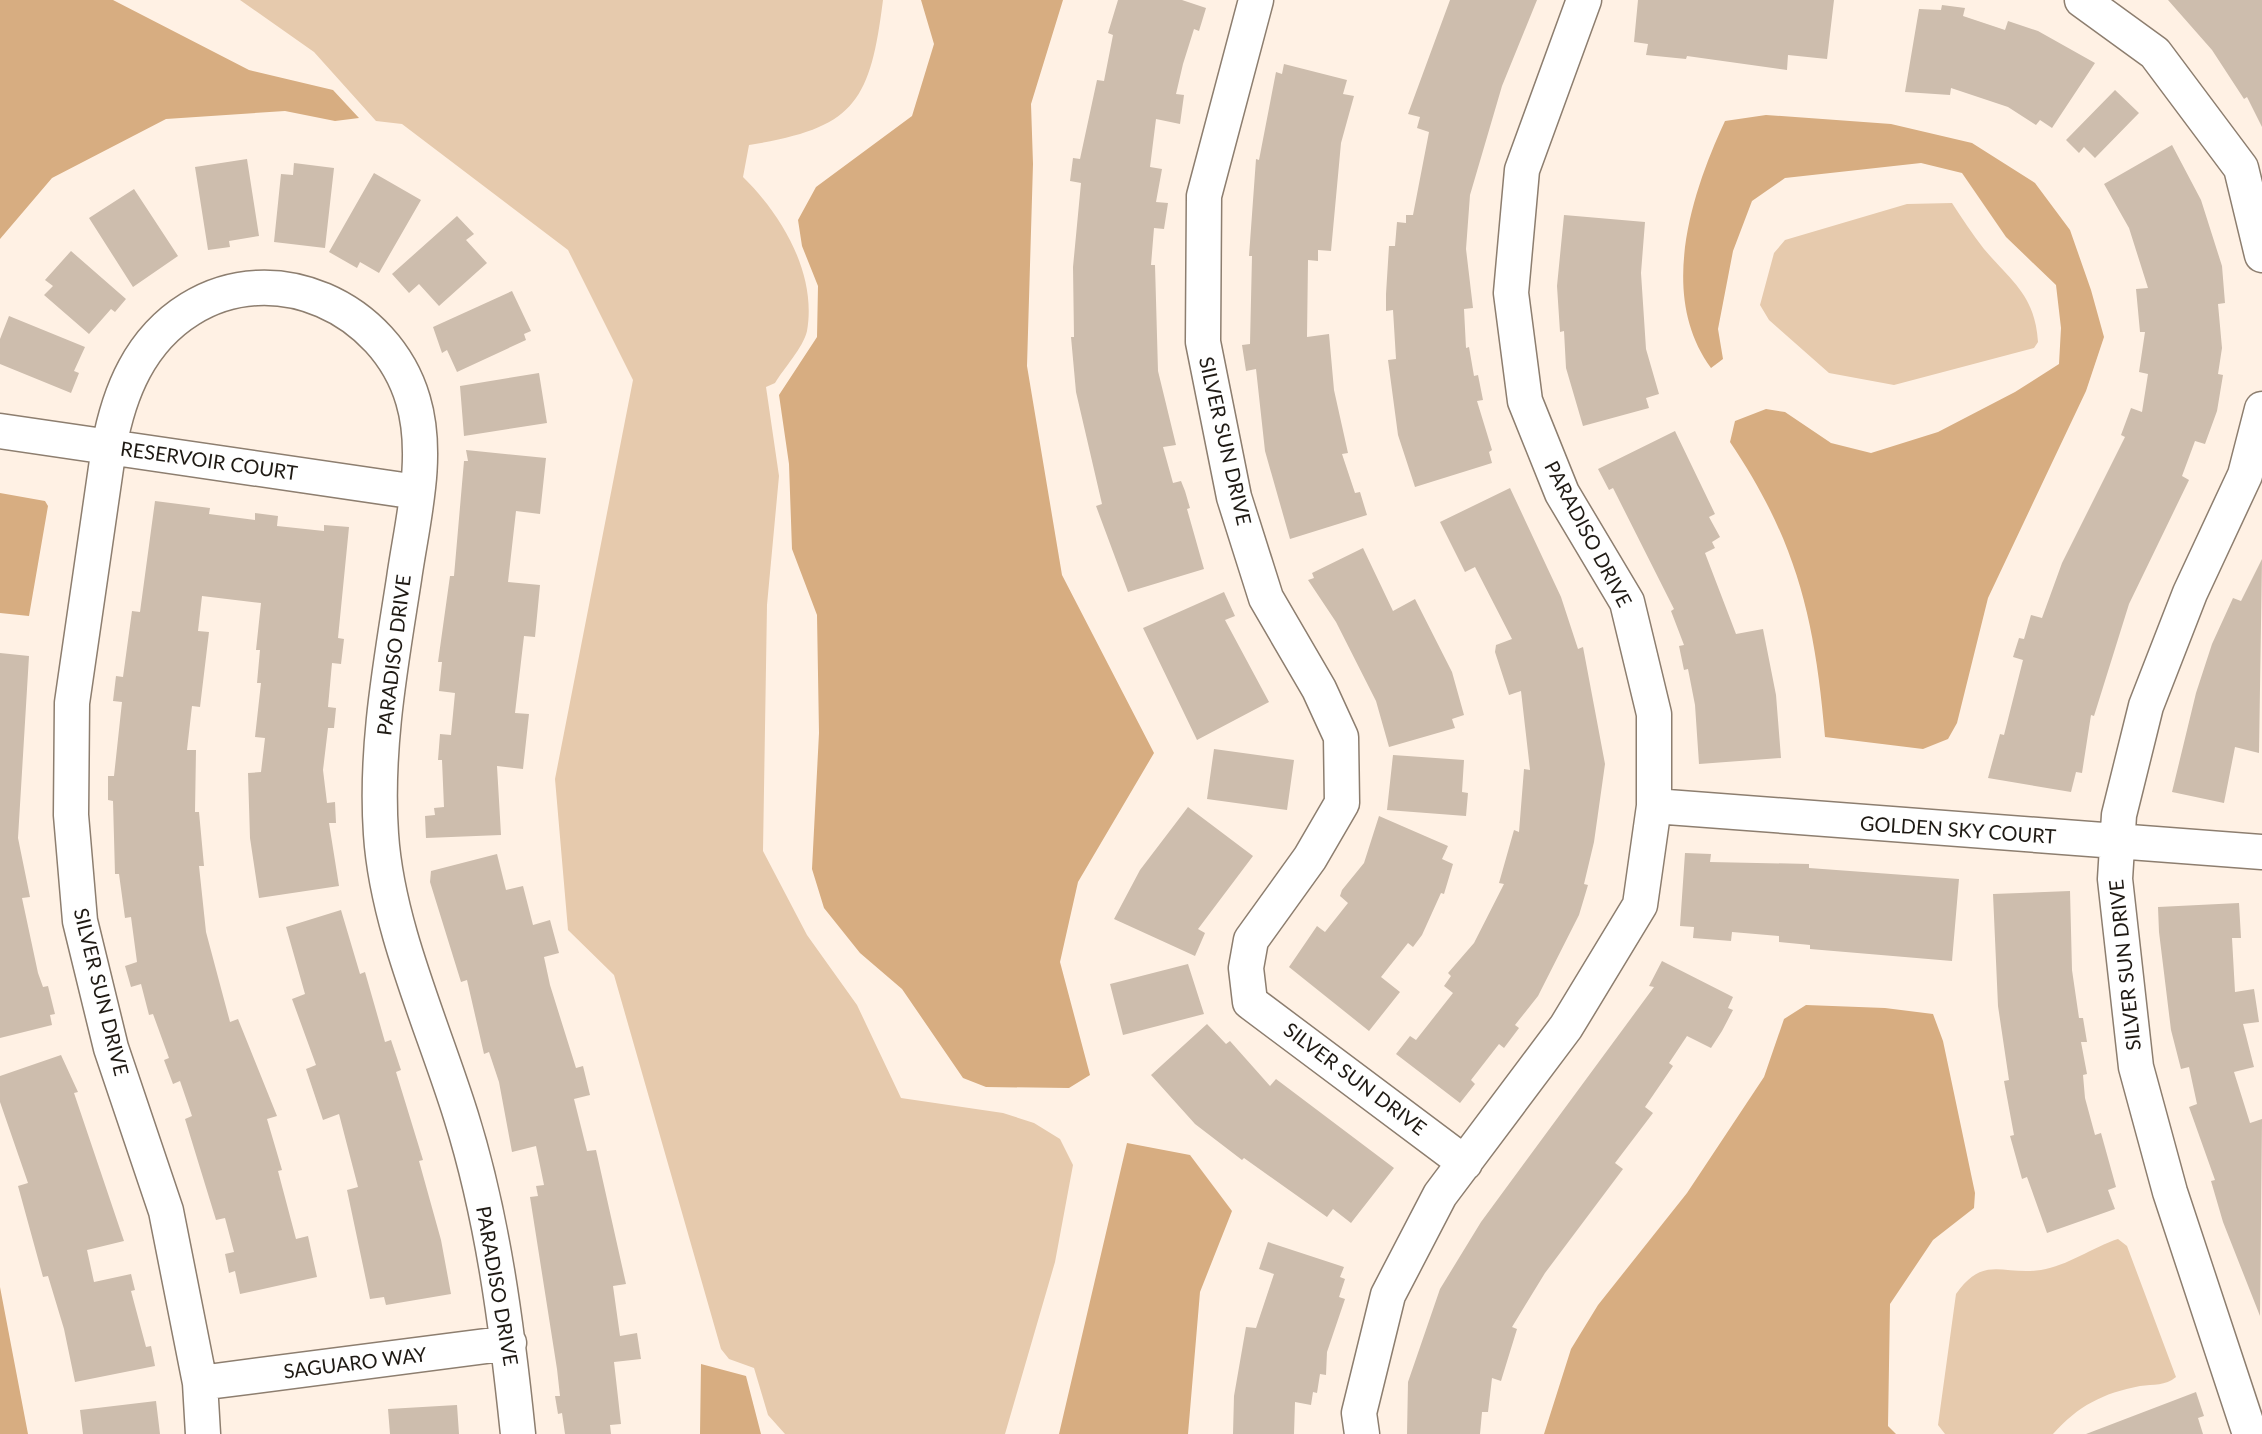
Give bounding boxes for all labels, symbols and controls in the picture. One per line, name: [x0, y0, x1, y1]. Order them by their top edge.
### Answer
street label: SILVER SUN DRIVE: [1195, 354, 1257, 527]
street label: RESERVOIR COURT: [119, 436, 299, 484]
street label: PARADISO DRIVE: [1540, 456, 1637, 611]
street label: PARADISO DRIVE: [371, 573, 415, 737]
street label: GOLDEN SKY COURT: [1859, 810, 2057, 848]
street label: SILVER SUN DRIVE: [2103, 878, 2145, 1052]
street label: SILVER SUN DRIVE: [70, 905, 134, 1078]
street label: SILVER SUN DRIVE: [1280, 1017, 1432, 1140]
street label: PARADISO DRIVE: [472, 1204, 524, 1368]
street label: SAGUARO WAY: [282, 1341, 428, 1383]

